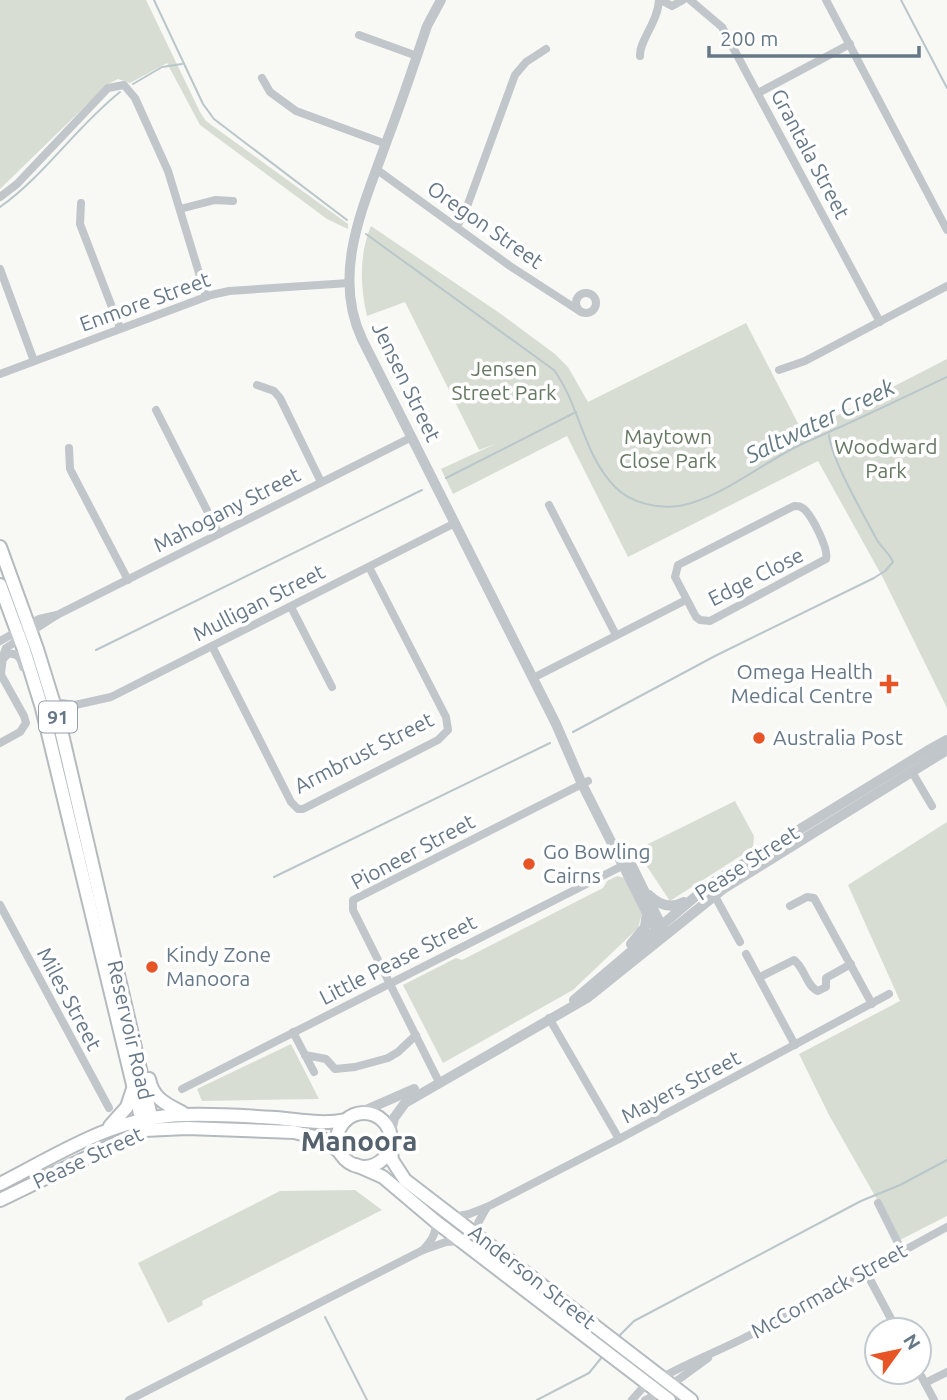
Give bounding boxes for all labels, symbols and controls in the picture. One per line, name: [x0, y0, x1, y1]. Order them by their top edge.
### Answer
scale bar: [709, 14, 919, 58]
text: 200 m: [720, 26, 778, 50]
street label: Grantala Street: [767, 85, 855, 222]
street label: Oregon Street: [423, 175, 548, 273]
street label: Enmore Street: [76, 266, 213, 336]
street label: Jensen Street: [368, 318, 446, 445]
park label: Jensen Street Park: [451, 356, 557, 404]
water label: Saltwater Creek: [740, 374, 898, 468]
park label: Maytown Close Park: [619, 424, 717, 472]
park label: Woodward Park: [834, 434, 938, 482]
street label: Mahogany Street: [149, 462, 304, 556]
street label: Edge Close: [704, 542, 807, 610]
street label: Mulligan Street: [189, 559, 328, 646]
place label: Omega Health Medical Centre: [731, 659, 873, 707]
marker: Omega Health Medical Centre: [879, 674, 899, 694]
road number: 91: [39, 702, 77, 732]
street label: Armbrust Street: [290, 707, 437, 797]
place label: Australia Post: [773, 725, 903, 749]
marker: Australia Post: [751, 730, 767, 746]
street label: Pioneer Street: [347, 808, 478, 894]
street label: Pease Street: [690, 820, 803, 905]
place label: Go Bowling Cairns: [543, 839, 651, 887]
marker: Go Bowling Cairns: [521, 856, 537, 872]
street label: Little Pease Street: [315, 909, 480, 1009]
place label: Kindy Zone Manoora: [166, 942, 271, 990]
street label: Miles Street: [33, 943, 107, 1054]
street label: Reservoir Road: [103, 958, 159, 1102]
marker: Kindy Zone Manoora: [144, 959, 160, 975]
street label: Mayers Street: [617, 1045, 744, 1128]
street label: Pease Street: [29, 1121, 146, 1193]
district label: Manoora: [301, 1125, 417, 1156]
street label: Anderson Street: [464, 1219, 601, 1333]
street label: McCormack Street: [747, 1237, 910, 1343]
north arrow: [863, 1316, 933, 1386]
text: N: [899, 1330, 925, 1354]

